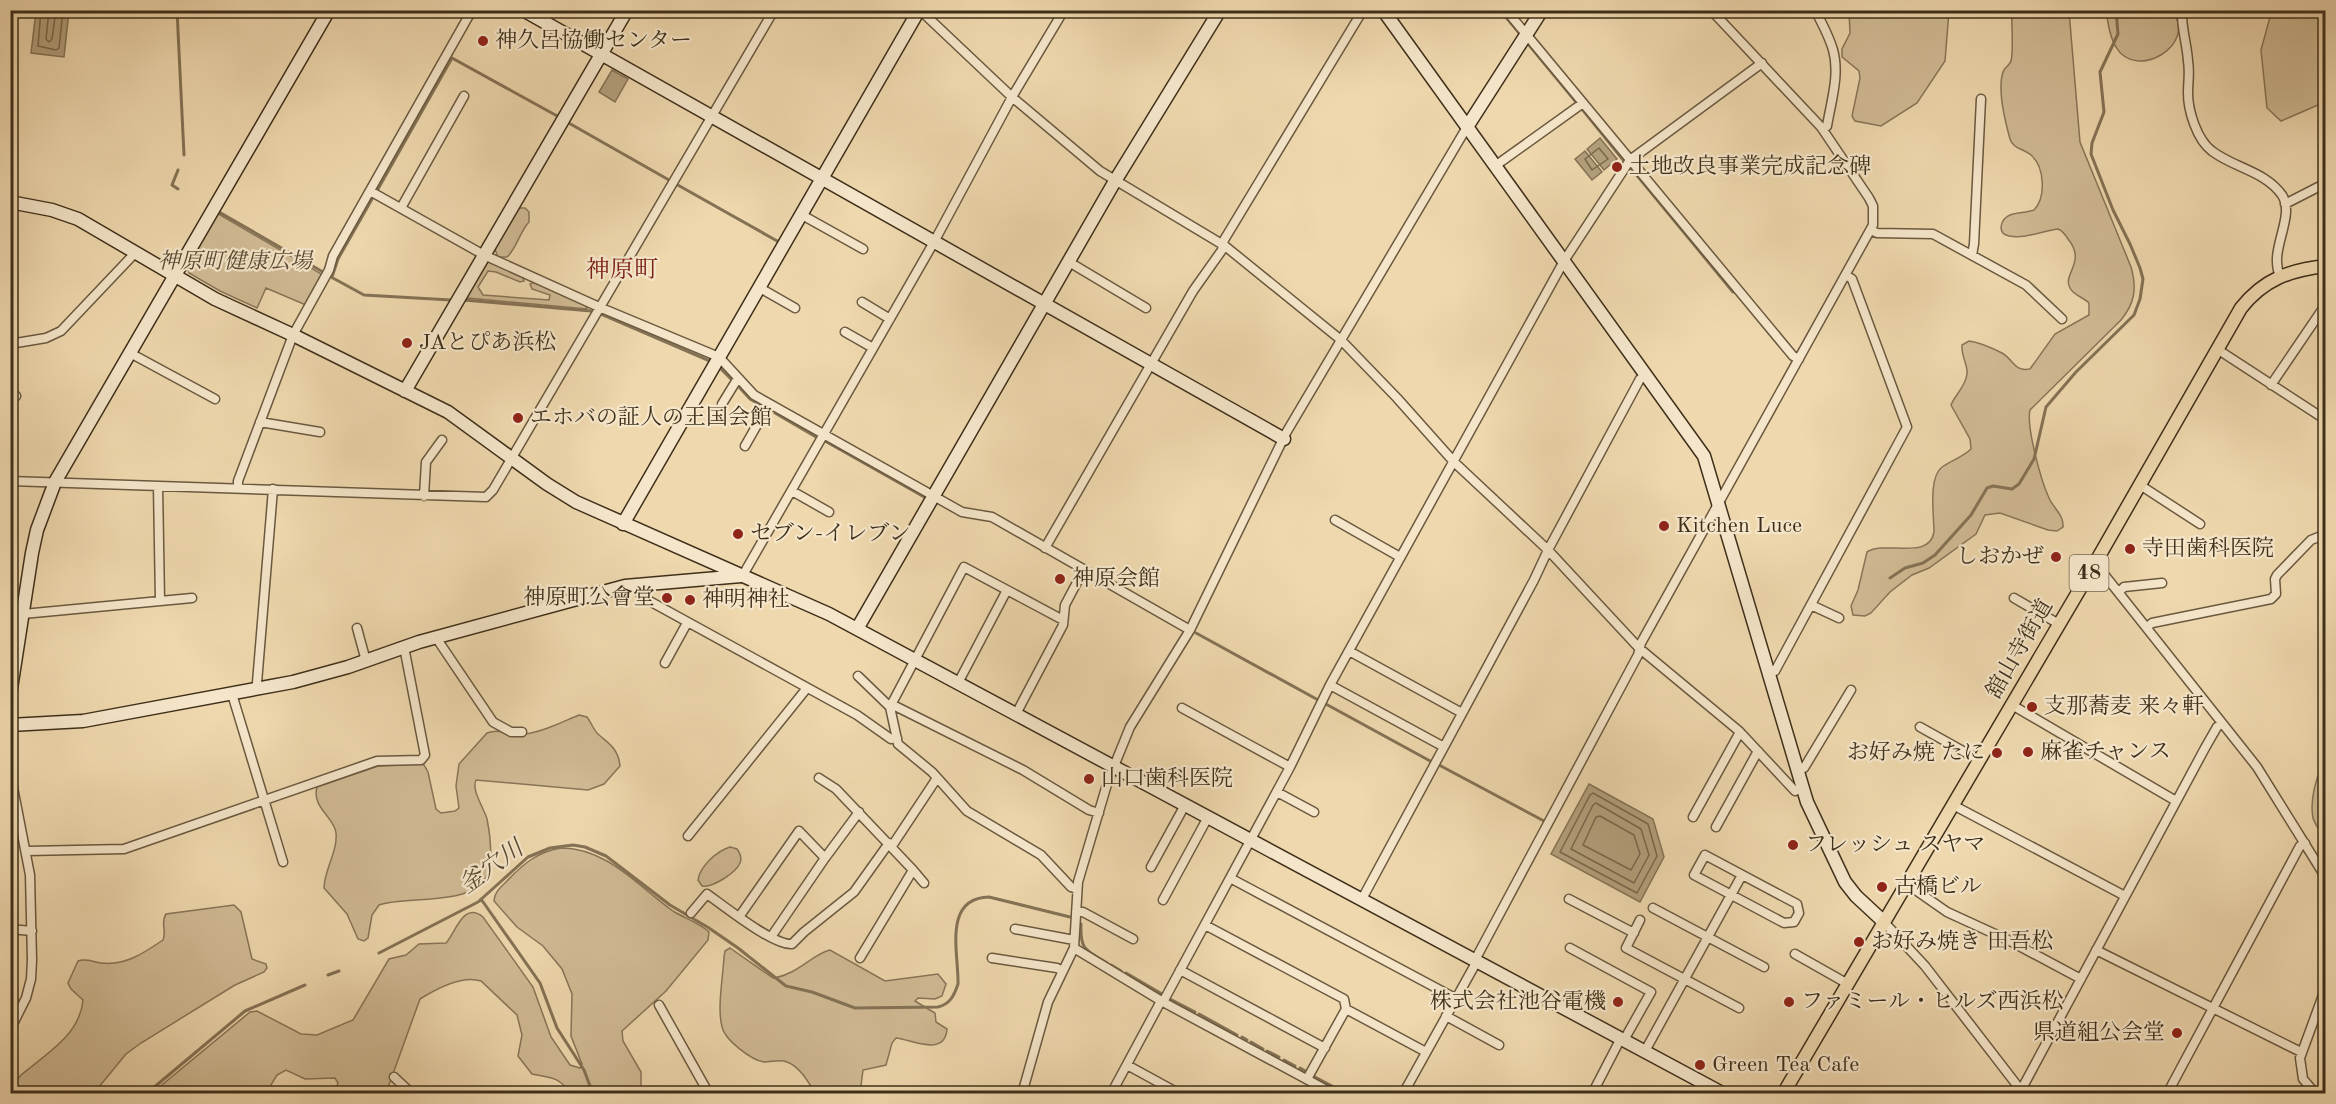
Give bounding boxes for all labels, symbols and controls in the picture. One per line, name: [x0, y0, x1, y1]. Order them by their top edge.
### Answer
place label: 神久呂協働センター: [495, 28, 692, 52]
marker: 神久呂協働センター: [476, 34, 490, 48]
place label: 土地改良事業完成記念碑: [1629, 154, 1871, 178]
marker: 土地改良事業完成記念碑: [1610, 160, 1624, 174]
park label: 神原町健康広場: [158, 249, 314, 273]
district label: 神原町: [586, 256, 658, 283]
place label: JAとぴあ浜松: [419, 330, 556, 354]
marker: JAとぴあ浜松: [400, 336, 414, 350]
place label: エホバの証人の王国会館: [530, 405, 772, 429]
marker: エホバの証人の王国会館: [511, 411, 525, 425]
place label: Kitchen Luce: [1676, 515, 1802, 537]
marker: Kitchen Luce: [1657, 519, 1671, 533]
place label: セブン-イレブン: [750, 522, 910, 545]
marker: セブン-イレブン: [731, 527, 745, 541]
place label: 寺田歯科医院: [2142, 536, 2274, 560]
marker: 寺田歯科医院: [2123, 542, 2137, 556]
place label: しおかぜ: [1956, 545, 2044, 568]
marker: しおかぜ: [2049, 550, 2063, 564]
road number: 48: [2070, 555, 2108, 591]
place label: 神原会館: [1072, 566, 1160, 590]
marker: 神原会館: [1053, 572, 1067, 586]
place label: 神原町公會堂: [523, 585, 655, 609]
place label: 神明神社: [702, 587, 790, 611]
marker: 神原町公會堂: [660, 591, 674, 605]
marker: 神明神社: [683, 593, 697, 607]
street label: 舘山寺街道: [1981, 595, 2057, 702]
place label: 支那蕎麦 来々軒: [2044, 694, 2204, 718]
marker: 支那蕎麦 来々軒: [2025, 700, 2039, 714]
place label: 麻雀チャンス: [2040, 739, 2171, 763]
place label: お好み焼 たに: [1847, 740, 1985, 764]
marker: 麻雀チャンス: [2021, 745, 2035, 759]
marker: お好み焼 たに: [1990, 746, 2004, 760]
place label: 山口歯科医院: [1101, 766, 1233, 790]
marker: 山口歯科医院: [1082, 772, 1096, 786]
water label: 釜穴川: [454, 833, 531, 899]
place label: フレッシュ スヤマ: [1805, 834, 1985, 856]
marker: フレッシュ スヤマ: [1786, 838, 1800, 852]
place label: 古橋ビル: [1894, 874, 1982, 898]
marker: 古橋ビル: [1875, 880, 1889, 894]
place label: お好み焼き 田吾松: [1871, 929, 2053, 953]
marker: お好み焼き 田吾松: [1852, 935, 1866, 949]
place label: 株式会社池谷電機: [1430, 989, 1606, 1013]
place label: ファミール・ヒルズ西浜松: [1801, 989, 2063, 1013]
marker: 株式会社池谷電機: [1611, 995, 1625, 1009]
marker: ファミール・ヒルズ西浜松: [1782, 995, 1796, 1009]
place label: 県道組公会堂: [2033, 1020, 2165, 1044]
marker: 県道組公会堂: [2170, 1026, 2184, 1040]
place label: Green Tea Cafe: [1712, 1054, 1860, 1076]
marker: Green Tea Cafe: [1693, 1058, 1707, 1072]

